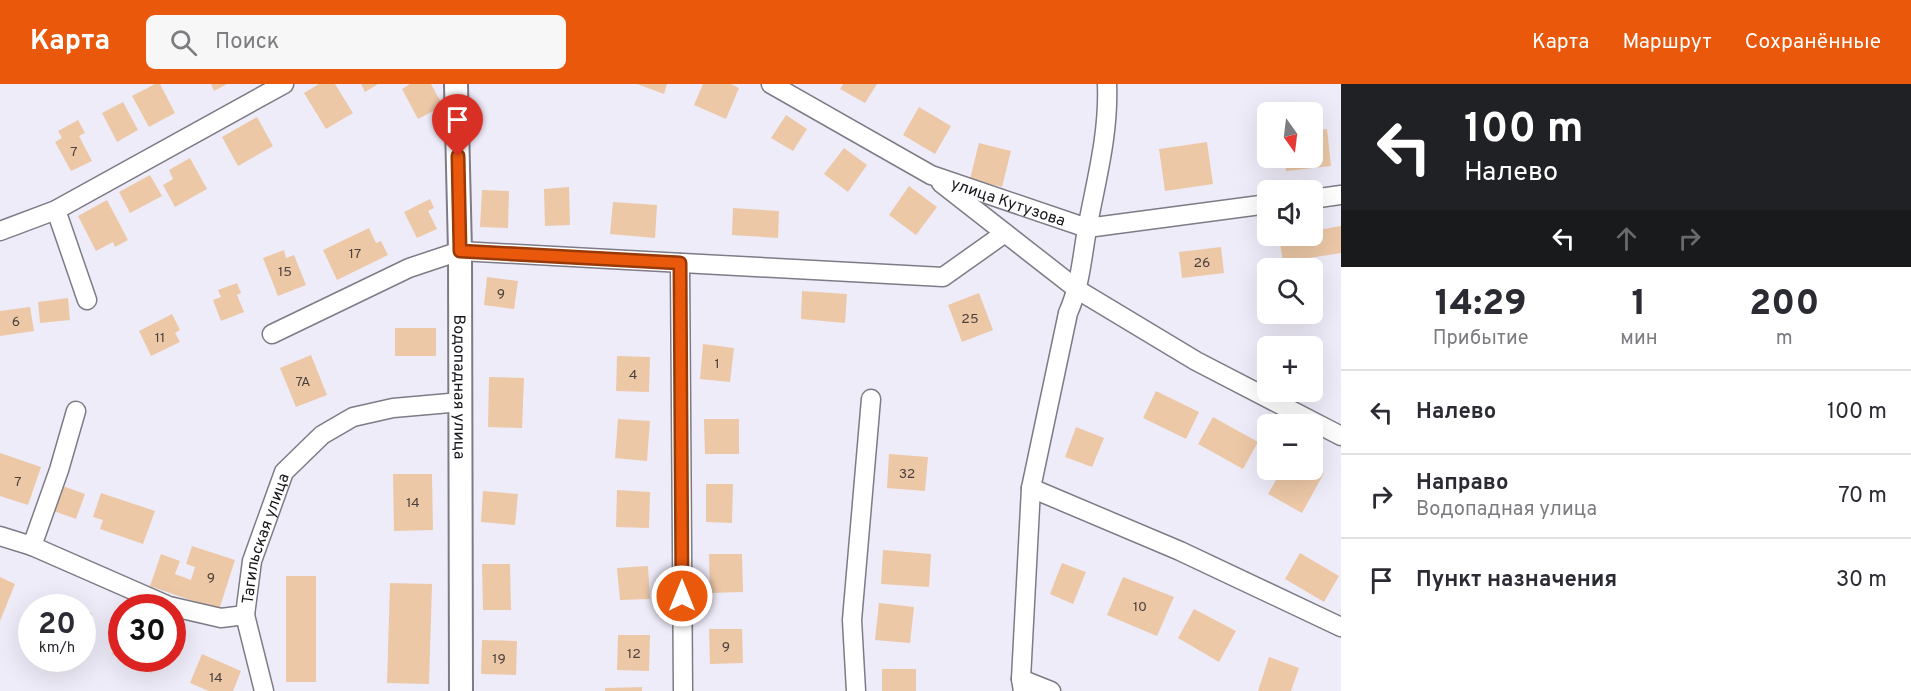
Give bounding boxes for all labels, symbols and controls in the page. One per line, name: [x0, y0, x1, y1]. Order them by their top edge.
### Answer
search box: [146, 15, 566, 69]
text: Карта: [30, 24, 110, 60]
icon: search: [167, 26, 200, 59]
text: Поиск: [215, 29, 279, 56]
text: Карта: [1532, 29, 1589, 56]
text: Маршрут: [1622, 29, 1712, 56]
text: Сохранённые: [1745, 29, 1881, 56]
pin: [432, 94, 483, 156]
north arrow: [1257, 102, 1323, 168]
map controls: [1257, 102, 1323, 480]
icon: arrive: [441, 103, 474, 136]
text: 100 m: [1464, 104, 1583, 157]
icon: left: [1365, 108, 1443, 186]
house number: 7: [70, 144, 78, 161]
text: Налево: [1464, 156, 1558, 190]
street label: улица Кутузова: [948, 175, 1068, 232]
button: sound: [1257, 180, 1323, 246]
icon: left: [1547, 222, 1580, 255]
icon: ahead: [1610, 222, 1643, 255]
icon: right: [1673, 222, 1706, 255]
house number: 17: [349, 246, 361, 263]
house number: 26: [1194, 255, 1210, 272]
button: search: [1257, 258, 1323, 324]
house number: 15: [278, 264, 292, 281]
text: 14:29: [1435, 282, 1526, 328]
text: 1: [1632, 282, 1646, 328]
text: 200: [1749, 282, 1819, 328]
house number: 9: [497, 286, 505, 303]
house number: 25: [961, 311, 979, 328]
house number: 6: [12, 314, 20, 331]
street label: Водопадная улица: [448, 315, 468, 459]
text: Прибытие: [1433, 326, 1529, 352]
text: мин: [1620, 326, 1658, 352]
text: m: [1776, 326, 1793, 352]
house number: 11: [155, 330, 165, 347]
button: +: [1257, 336, 1323, 402]
house number: 1: [714, 356, 720, 373]
house number: 4: [629, 367, 637, 384]
house number: 7А: [295, 374, 311, 391]
icon: left: [1365, 396, 1398, 429]
text: Налево: [1416, 399, 1496, 426]
text: 100 m: [1827, 399, 1887, 426]
button: −: [1257, 414, 1323, 480]
house number: 32: [899, 466, 915, 483]
text: Направо: [1416, 470, 1508, 497]
street label: Тагильская улица: [239, 471, 295, 605]
house number: 7: [14, 474, 22, 491]
icon: right: [1365, 480, 1398, 513]
text: 70 m: [1838, 483, 1887, 510]
house number: 14: [406, 495, 420, 512]
text: Водопадная улица: [1416, 497, 1597, 523]
position arrow: [650, 564, 714, 628]
icon: arrive: [1365, 564, 1398, 597]
text: Пункт назначения: [1416, 567, 1617, 594]
text: 30 m: [1836, 567, 1887, 594]
house number: 9: [207, 570, 215, 587]
speed limit sign: 30: [108, 594, 186, 672]
house number: 10: [1133, 599, 1147, 616]
text: 20: [38, 607, 76, 644]
text: km/h: [39, 639, 75, 658]
house number: 9: [722, 639, 730, 656]
house number: 12: [627, 646, 641, 663]
house number: 19: [492, 651, 506, 668]
house number: 14: [209, 670, 223, 687]

